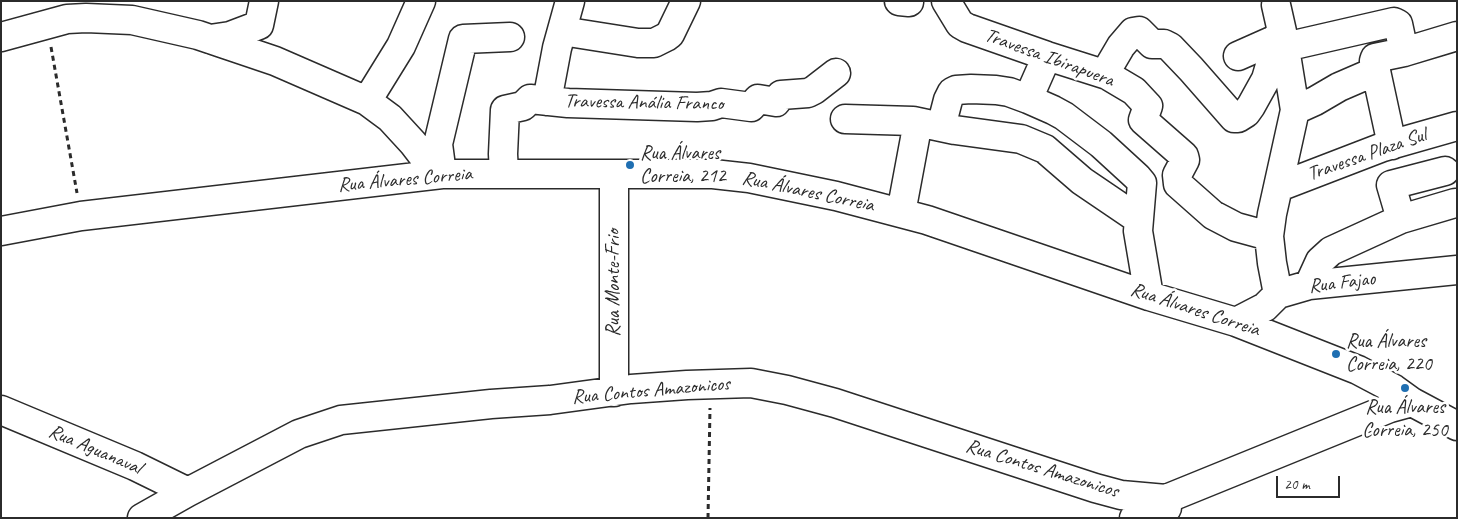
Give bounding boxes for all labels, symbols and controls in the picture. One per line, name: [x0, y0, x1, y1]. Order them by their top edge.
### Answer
street label: Travessa Ibirapuera: [981, 24, 1117, 92]
street label: Travessa Anália Franco: [564, 90, 724, 116]
street label: Travessa Plaza Sul: [1304, 123, 1430, 187]
place label: Rua Álvares Correia, 212: [640, 142, 726, 189]
marker: Rua Álvares Correia, 212: [624, 159, 636, 171]
street label: Rua Álvares Correia: [337, 162, 473, 198]
street label: Rua Álvares Correia: [740, 166, 876, 218]
street label: Rua Monte-Frio: [602, 229, 626, 337]
street label: Rua Fajao: [1307, 267, 1377, 299]
street label: Rua Álvares Correia: [1127, 278, 1263, 342]
place label: Rua Álvares Correia, 220: [1346, 330, 1432, 377]
marker: Rua Álvares Correia, 220: [1330, 348, 1342, 360]
street label: Rua Contos Amazonicos: [571, 372, 731, 410]
marker: Rua Álvares Correia, 250: [1399, 382, 1411, 394]
place label: Rua Álvares Correia, 250: [1362, 396, 1448, 443]
street label: Rua Aguanaval: [45, 420, 145, 480]
street label: Rua Contos Amazonicos: [963, 434, 1121, 504]
scale bar: [1278, 466, 1342, 498]
text: 20 m: [1284, 475, 1310, 494]

